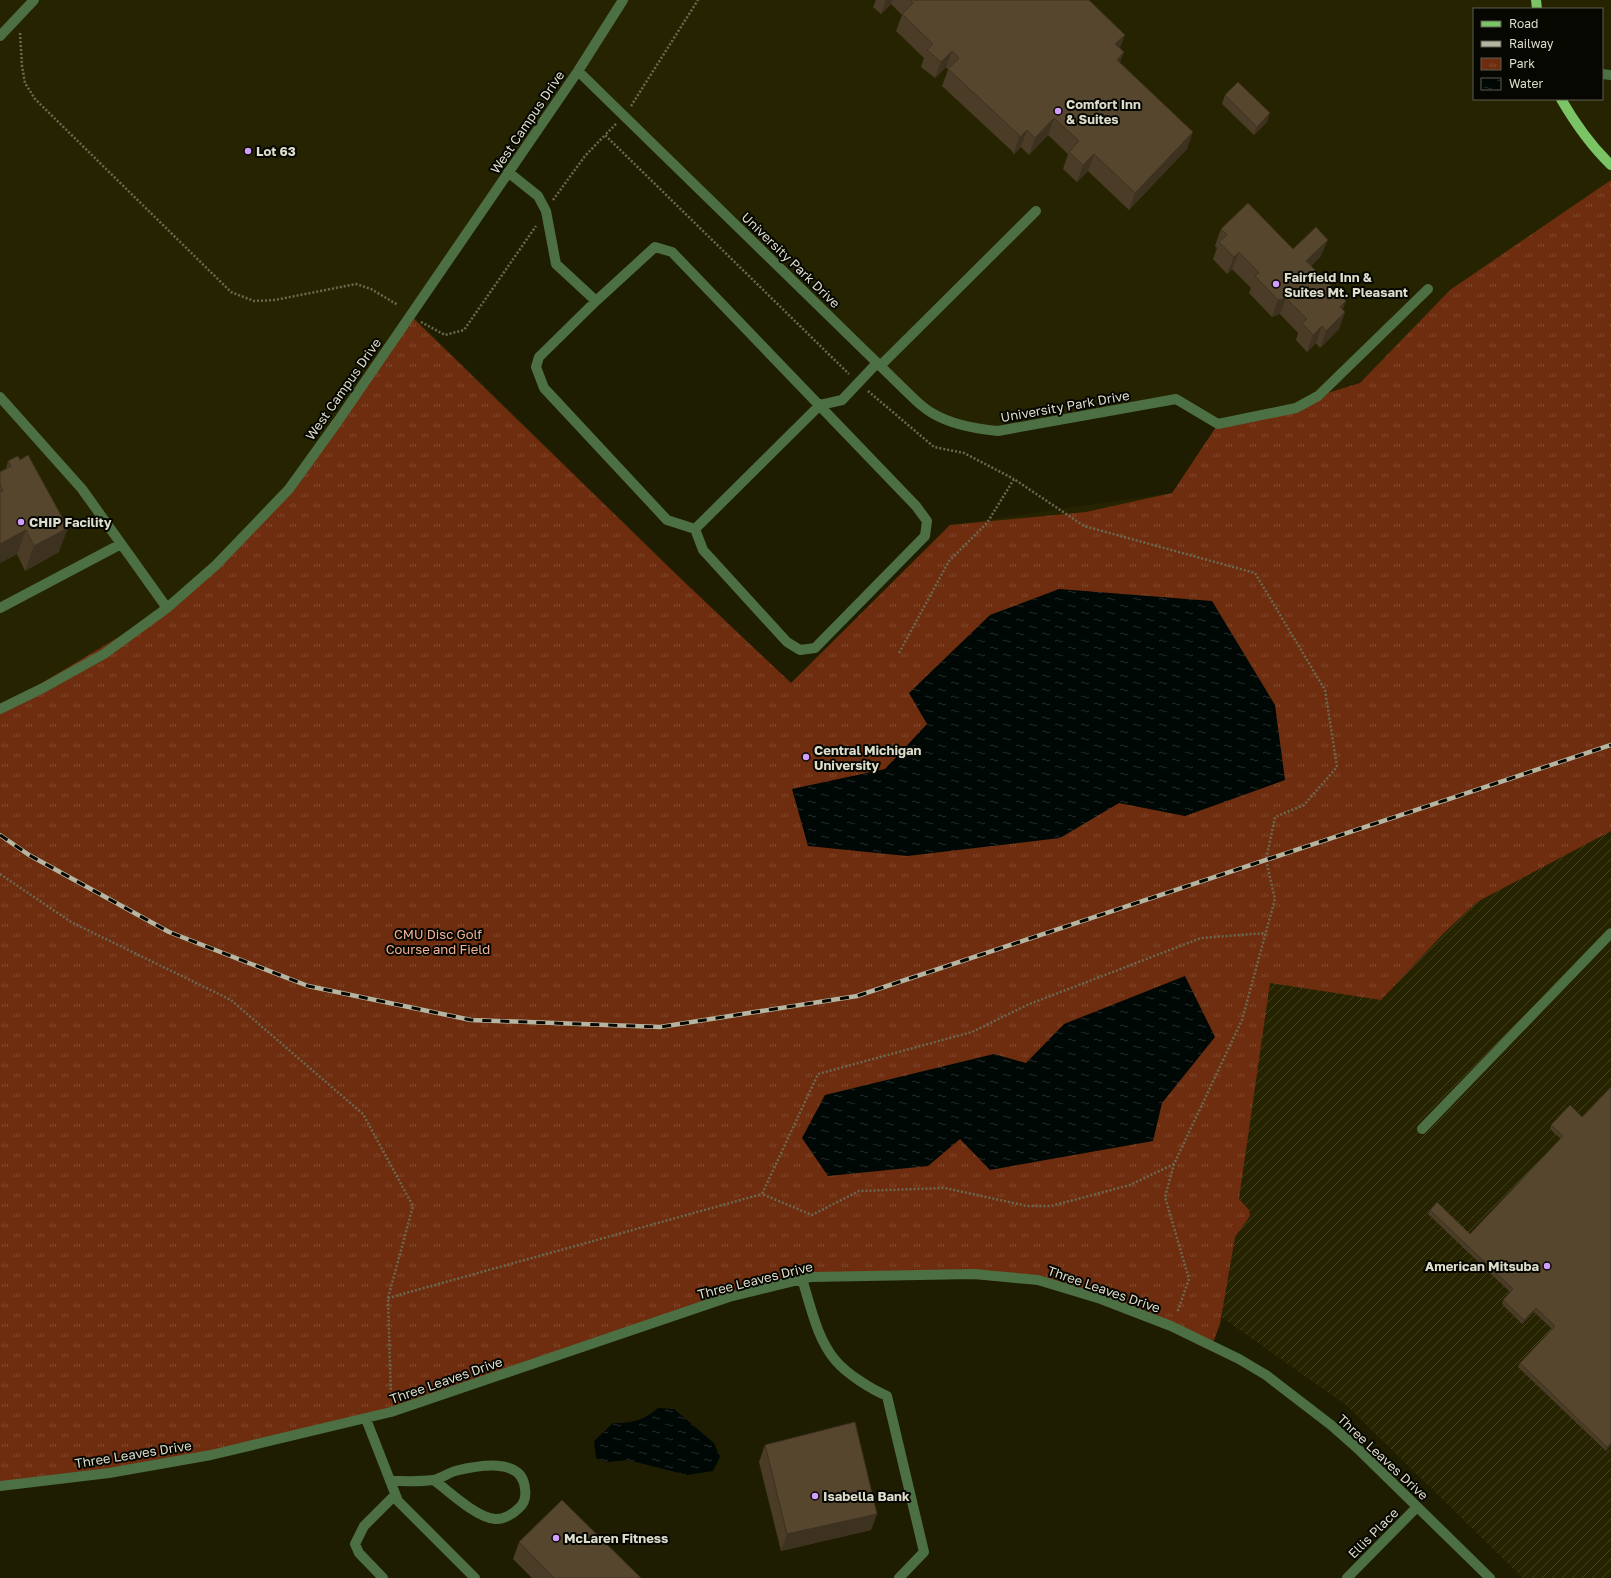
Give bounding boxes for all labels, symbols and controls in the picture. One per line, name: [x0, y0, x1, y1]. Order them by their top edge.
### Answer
legend: [1473, 8, 1603, 100]
text: Road: [1509, 16, 1538, 31]
text: Railway: [1509, 36, 1554, 51]
text: Park: [1509, 56, 1535, 71]
street label: West Campus Drive: [487, 67, 567, 177]
text: Water: [1509, 76, 1543, 91]
place label: Comfort Inn & Suites: [1066, 96, 1141, 127]
marker: Comfort Inn & Suites: [1053, 106, 1063, 116]
place label: Lot 63: [256, 143, 296, 159]
marker: Lot 63: [243, 146, 253, 156]
street label: University Park Drive: [738, 209, 844, 311]
place label: Fairfield Inn & Suites Mt. Pleasant: [1284, 269, 1408, 300]
marker: Fairfield Inn & Suites Mt. Pleasant: [1271, 279, 1281, 289]
street label: West Campus Drive: [302, 335, 384, 443]
street label: University Park Drive: [999, 387, 1131, 425]
place label: CHIP Facility: [29, 514, 112, 530]
marker: CHIP Facility: [16, 517, 26, 527]
place label: Central Michigan University: [814, 742, 922, 773]
marker: Central Michigan University: [801, 752, 811, 762]
park label: CMU Disc Golf Course and Field: [386, 926, 490, 957]
street label: Three Leaves Drive: [696, 1258, 814, 1302]
place label: American Mitsuba: [1425, 1258, 1539, 1274]
marker: American Mitsuba: [1542, 1261, 1552, 1271]
street label: Three Leaves Drive: [1046, 1262, 1162, 1316]
street label: Three Leaves Drive: [388, 1353, 504, 1407]
street label: Three Leaves Drive: [1334, 1411, 1432, 1503]
street label: Three Leaves Drive: [73, 1437, 193, 1471]
place label: Isabella Bank: [823, 1488, 910, 1504]
marker: Isabella Bank: [810, 1491, 820, 1501]
street label: Ellis Place: [1345, 1505, 1401, 1561]
place label: McLaren Fitness: [564, 1530, 668, 1546]
marker: McLaren Fitness: [551, 1533, 561, 1543]

